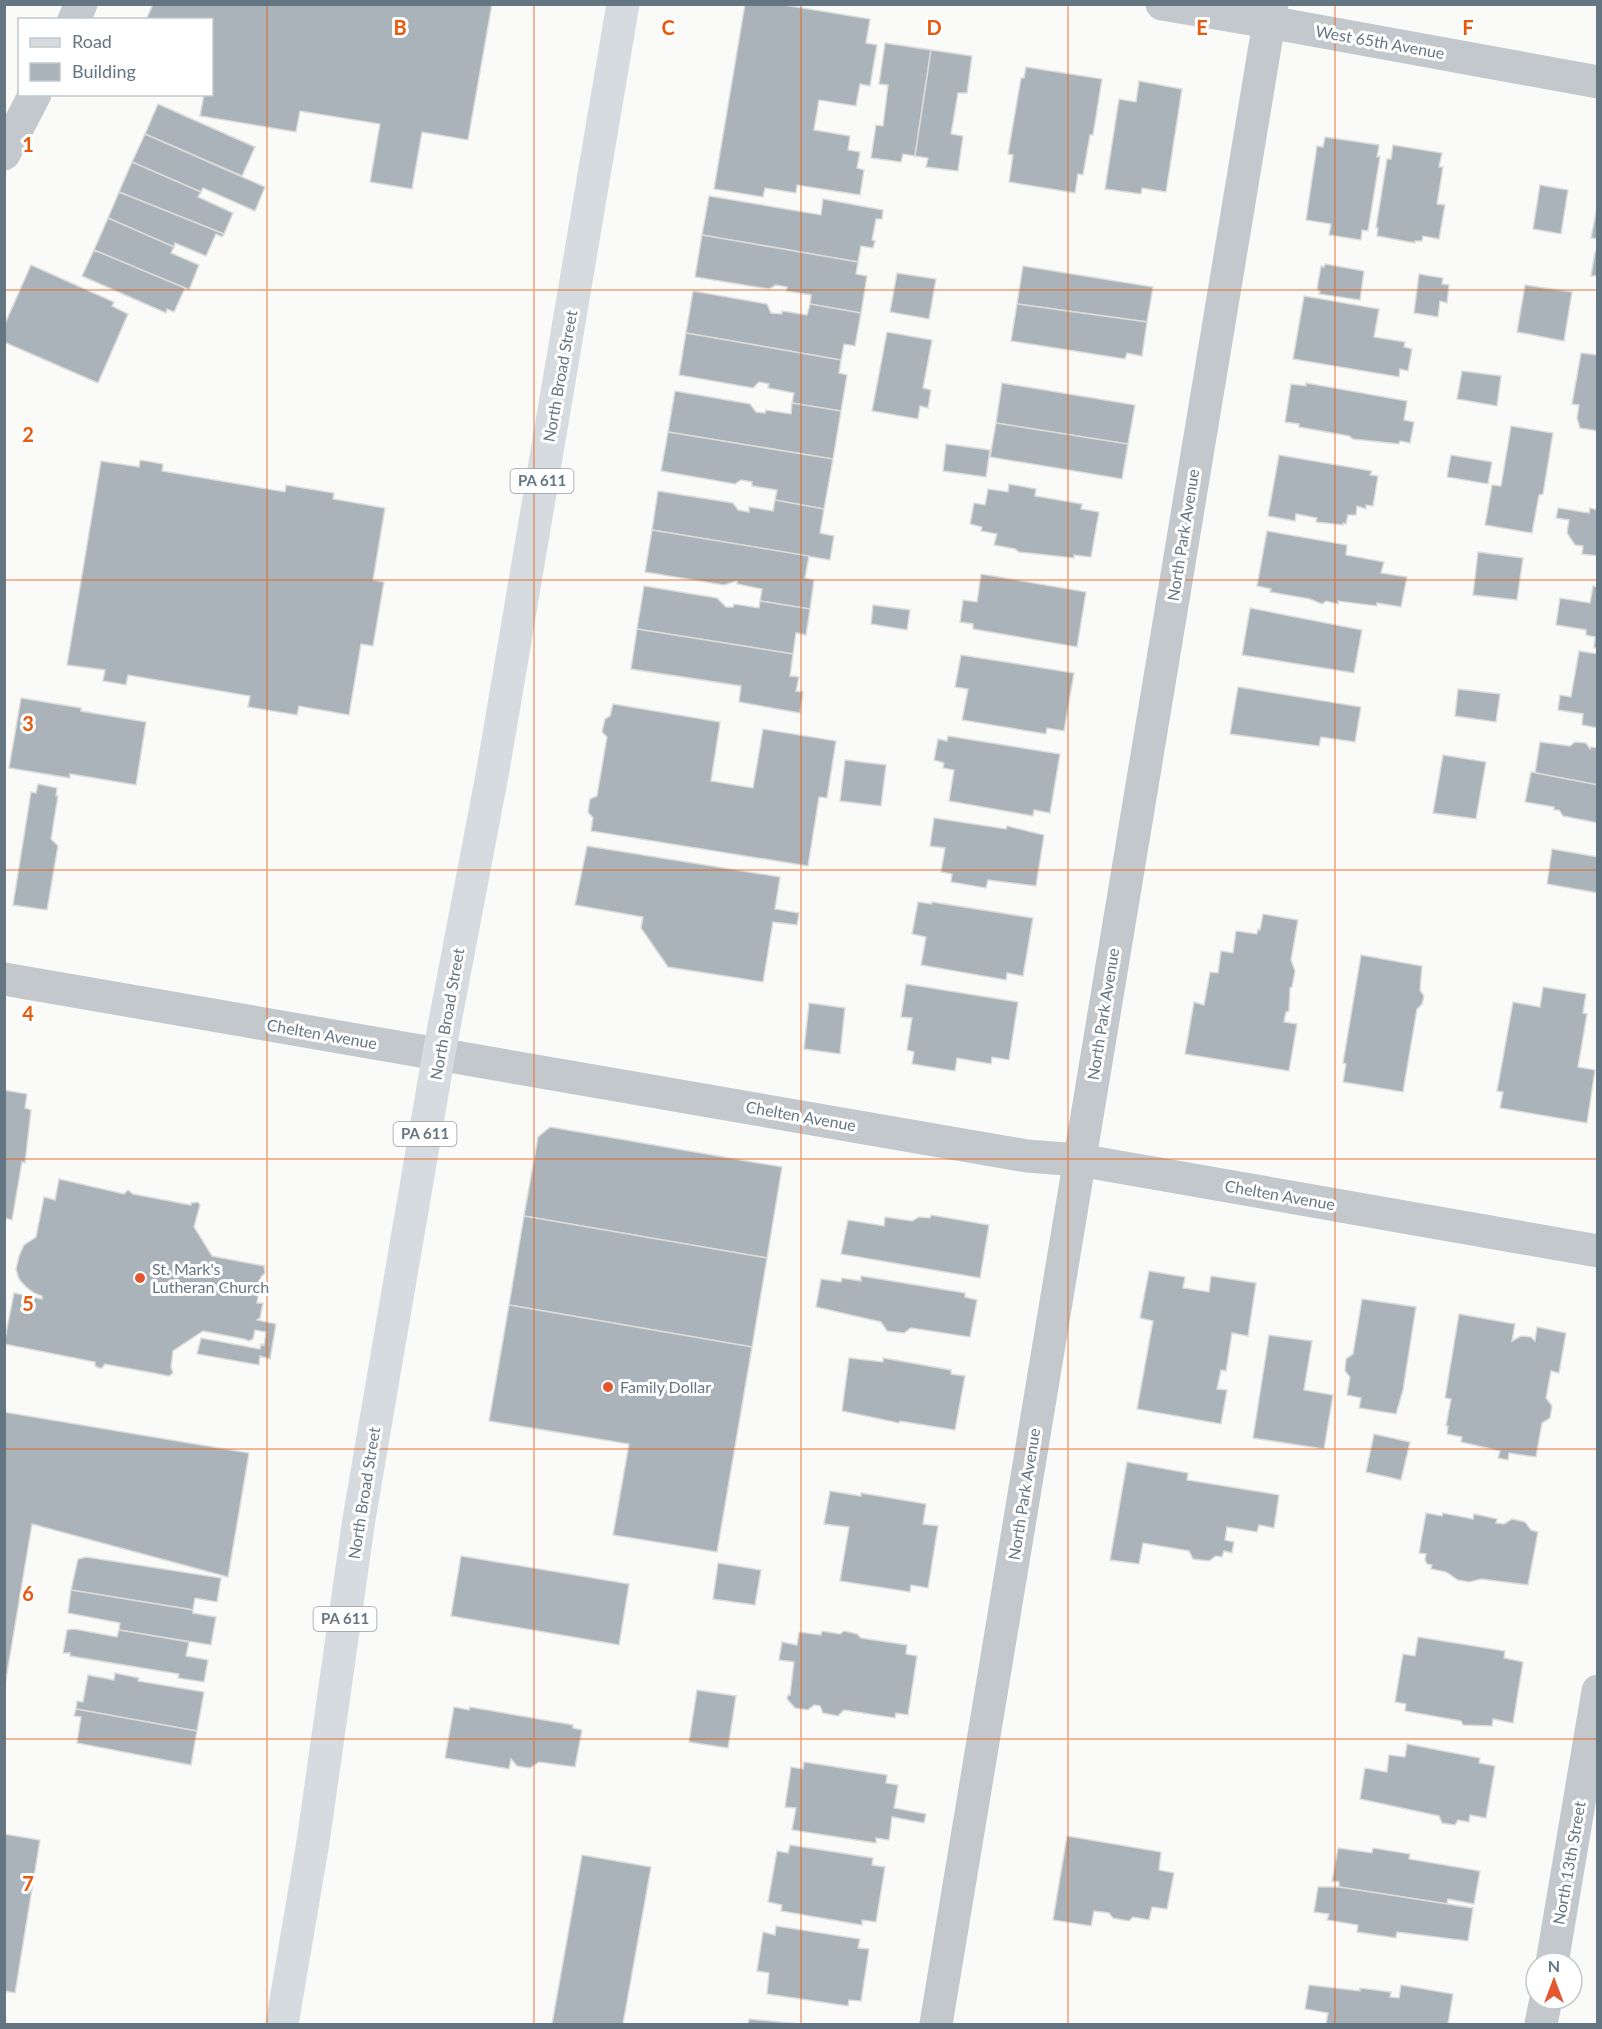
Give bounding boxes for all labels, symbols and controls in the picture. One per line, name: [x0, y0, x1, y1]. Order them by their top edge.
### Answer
text: B: [393, 15, 407, 39]
text: C: [661, 15, 675, 39]
text: D: [926, 15, 942, 39]
text: E: [1196, 15, 1208, 39]
text: F: [1462, 15, 1474, 39]
legend: [18, 18, 213, 96]
street label: West 65th Avenue: [1314, 21, 1446, 62]
text: Road: [72, 30, 112, 52]
text: Building: [72, 60, 136, 82]
text: 1: [22, 132, 34, 156]
street label: North Broad Street: [539, 308, 580, 443]
text: 2: [22, 422, 34, 446]
street label: North Park Avenue: [1163, 468, 1202, 602]
road number: PA 611: [510, 469, 574, 493]
text: 3: [22, 711, 34, 735]
street label: North Broad Street: [426, 946, 467, 1081]
street label: North Park Avenue: [1083, 947, 1122, 1081]
text: 4: [22, 1001, 34, 1025]
street label: Chelten Avenue: [266, 1014, 379, 1053]
street label: Chelten Avenue: [745, 1096, 858, 1135]
road number: PA 611: [394, 1122, 456, 1146]
street label: Chelten Avenue: [1224, 1175, 1337, 1214]
place label: St. Mark's Lutheran Church: [152, 1259, 269, 1296]
marker: St. Mark's Lutheran Church: [133, 1271, 147, 1285]
text: 5: [22, 1291, 34, 1315]
place label: Family Dollar: [620, 1377, 711, 1396]
marker: Family Dollar: [601, 1380, 615, 1394]
street label: North Broad Street: [344, 1425, 383, 1560]
street label: North Park Avenue: [1004, 1427, 1043, 1561]
text: 6: [22, 1581, 34, 1605]
road number: PA 611: [314, 1607, 376, 1631]
street label: North 13th Street: [1548, 1799, 1589, 1926]
text: 7: [22, 1871, 34, 1895]
north arrow: [1524, 1951, 1584, 2011]
text: N: [1548, 1956, 1560, 1975]

